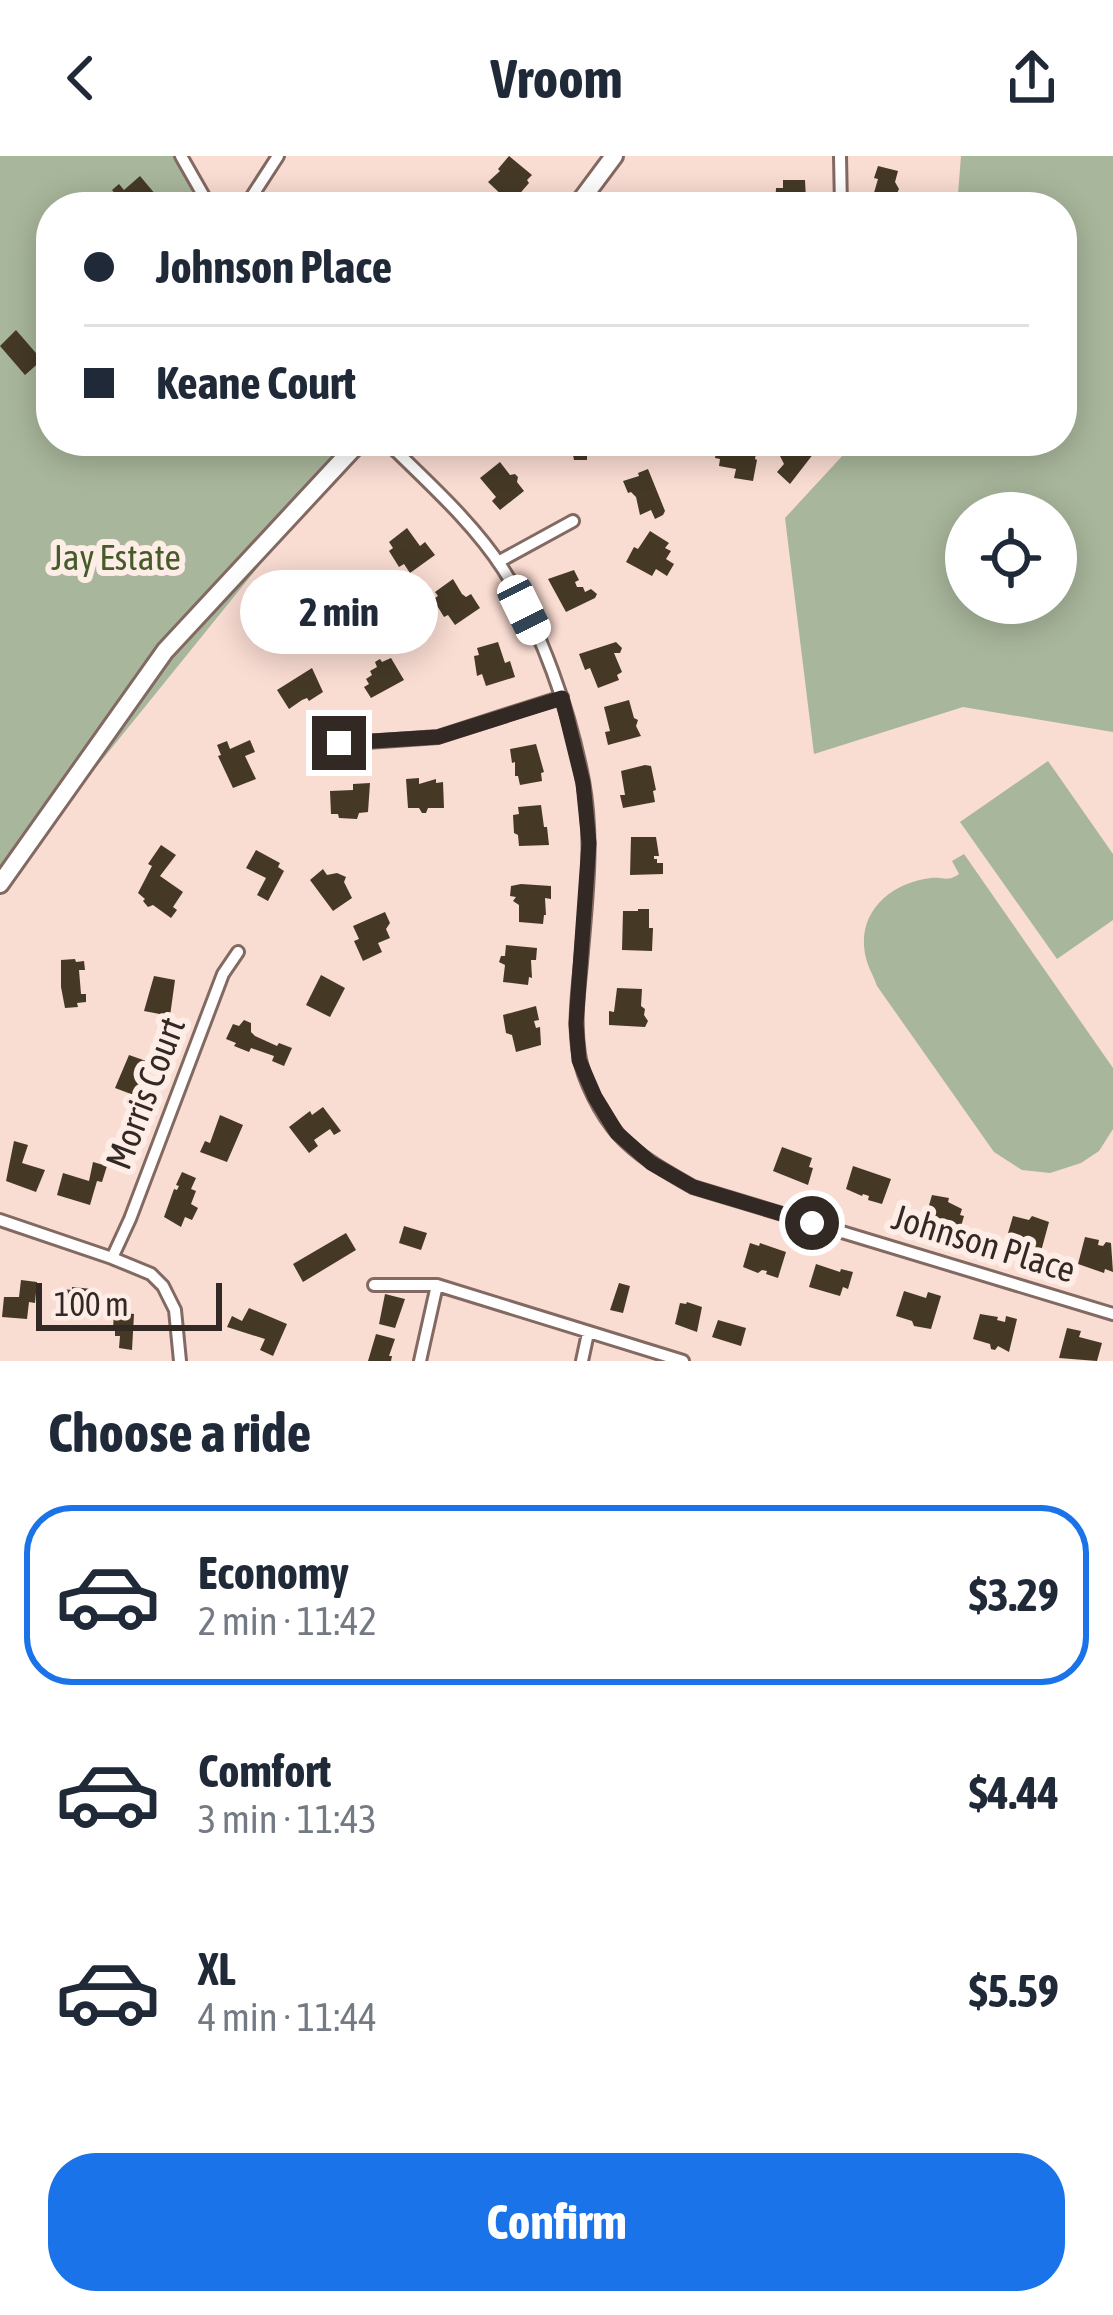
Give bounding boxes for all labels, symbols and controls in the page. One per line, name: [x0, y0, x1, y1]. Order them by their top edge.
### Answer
icon: back: [48, 45, 114, 111]
icon: share: [999, 45, 1065, 111]
text: Vroom: [490, 48, 623, 109]
text: Johnson Place: [156, 241, 392, 293]
text: Keane Court: [156, 357, 356, 409]
map controls: [945, 492, 1077, 624]
button: locate: [945, 492, 1077, 624]
park label: Jay Estate: [51, 536, 181, 578]
callout: 2 min: [240, 569, 438, 653]
car: [492, 570, 556, 650]
text: 2 min: [299, 590, 379, 634]
route end: [312, 716, 366, 770]
street label: Morris Court: [97, 1011, 193, 1175]
street label: Johnson Place: [888, 1195, 1080, 1291]
route start: [785, 1196, 839, 1250]
scale bar: [36, 1277, 222, 1330]
text: 100 m: [54, 1285, 129, 1323]
text: Choose a ride: [48, 1402, 311, 1463]
icon: car: [54, 1541, 162, 1649]
text: Economy: [198, 1547, 349, 1599]
text: $3.29: [969, 1569, 1059, 1621]
text: 2 min · 11:42: [198, 1599, 377, 1643]
icon: car: [54, 1739, 162, 1847]
text: Comfort: [198, 1745, 331, 1797]
text: $4.44: [969, 1767, 1059, 1819]
text: 3 min · 11:43: [198, 1797, 377, 1841]
icon: car: [54, 1937, 162, 2045]
text: XL: [198, 1943, 236, 1995]
text: $5.59: [969, 1965, 1059, 2017]
text: 4 min · 11:44: [198, 1995, 377, 2039]
button: Confirm: [48, 2153, 1065, 2291]

